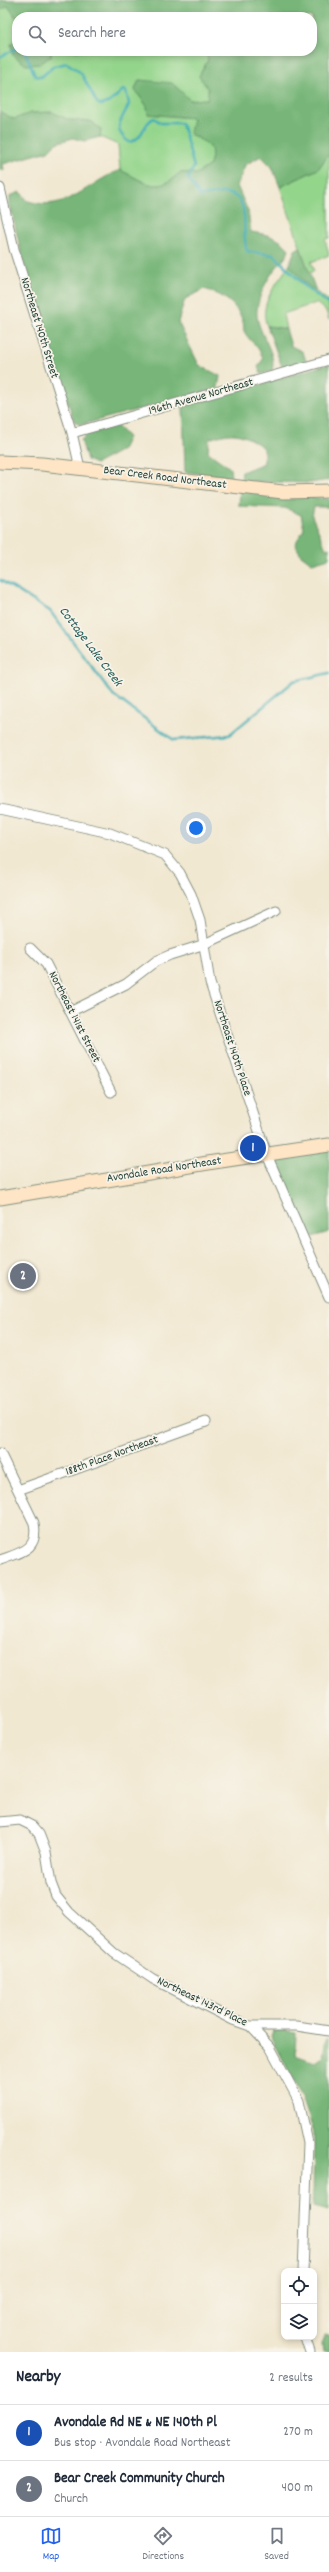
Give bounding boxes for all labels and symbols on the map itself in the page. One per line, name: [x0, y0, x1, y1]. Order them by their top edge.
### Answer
street label: Northeast 140th Street: [16, 275, 63, 381]
street label: 196th Avenue Northeast: [147, 374, 256, 420]
street label: Bear Creek Road Northeast: [103, 462, 228, 494]
water label: Cottage Lake Creek: [54, 603, 127, 692]
your location: [186, 818, 206, 838]
street label: Northeast 141st Street: [44, 968, 105, 1066]
street label: Northeast 140th Place: [209, 998, 255, 1098]
pin: 1: [240, 1133, 266, 1163]
street label: Avondale Road Northeast: [105, 1152, 223, 1187]
pin: 2: [10, 1261, 36, 1291]
street label: 188th Place Northeast: [63, 1431, 161, 1481]
street label: Northeast 143rd Place: [154, 1973, 250, 2031]

